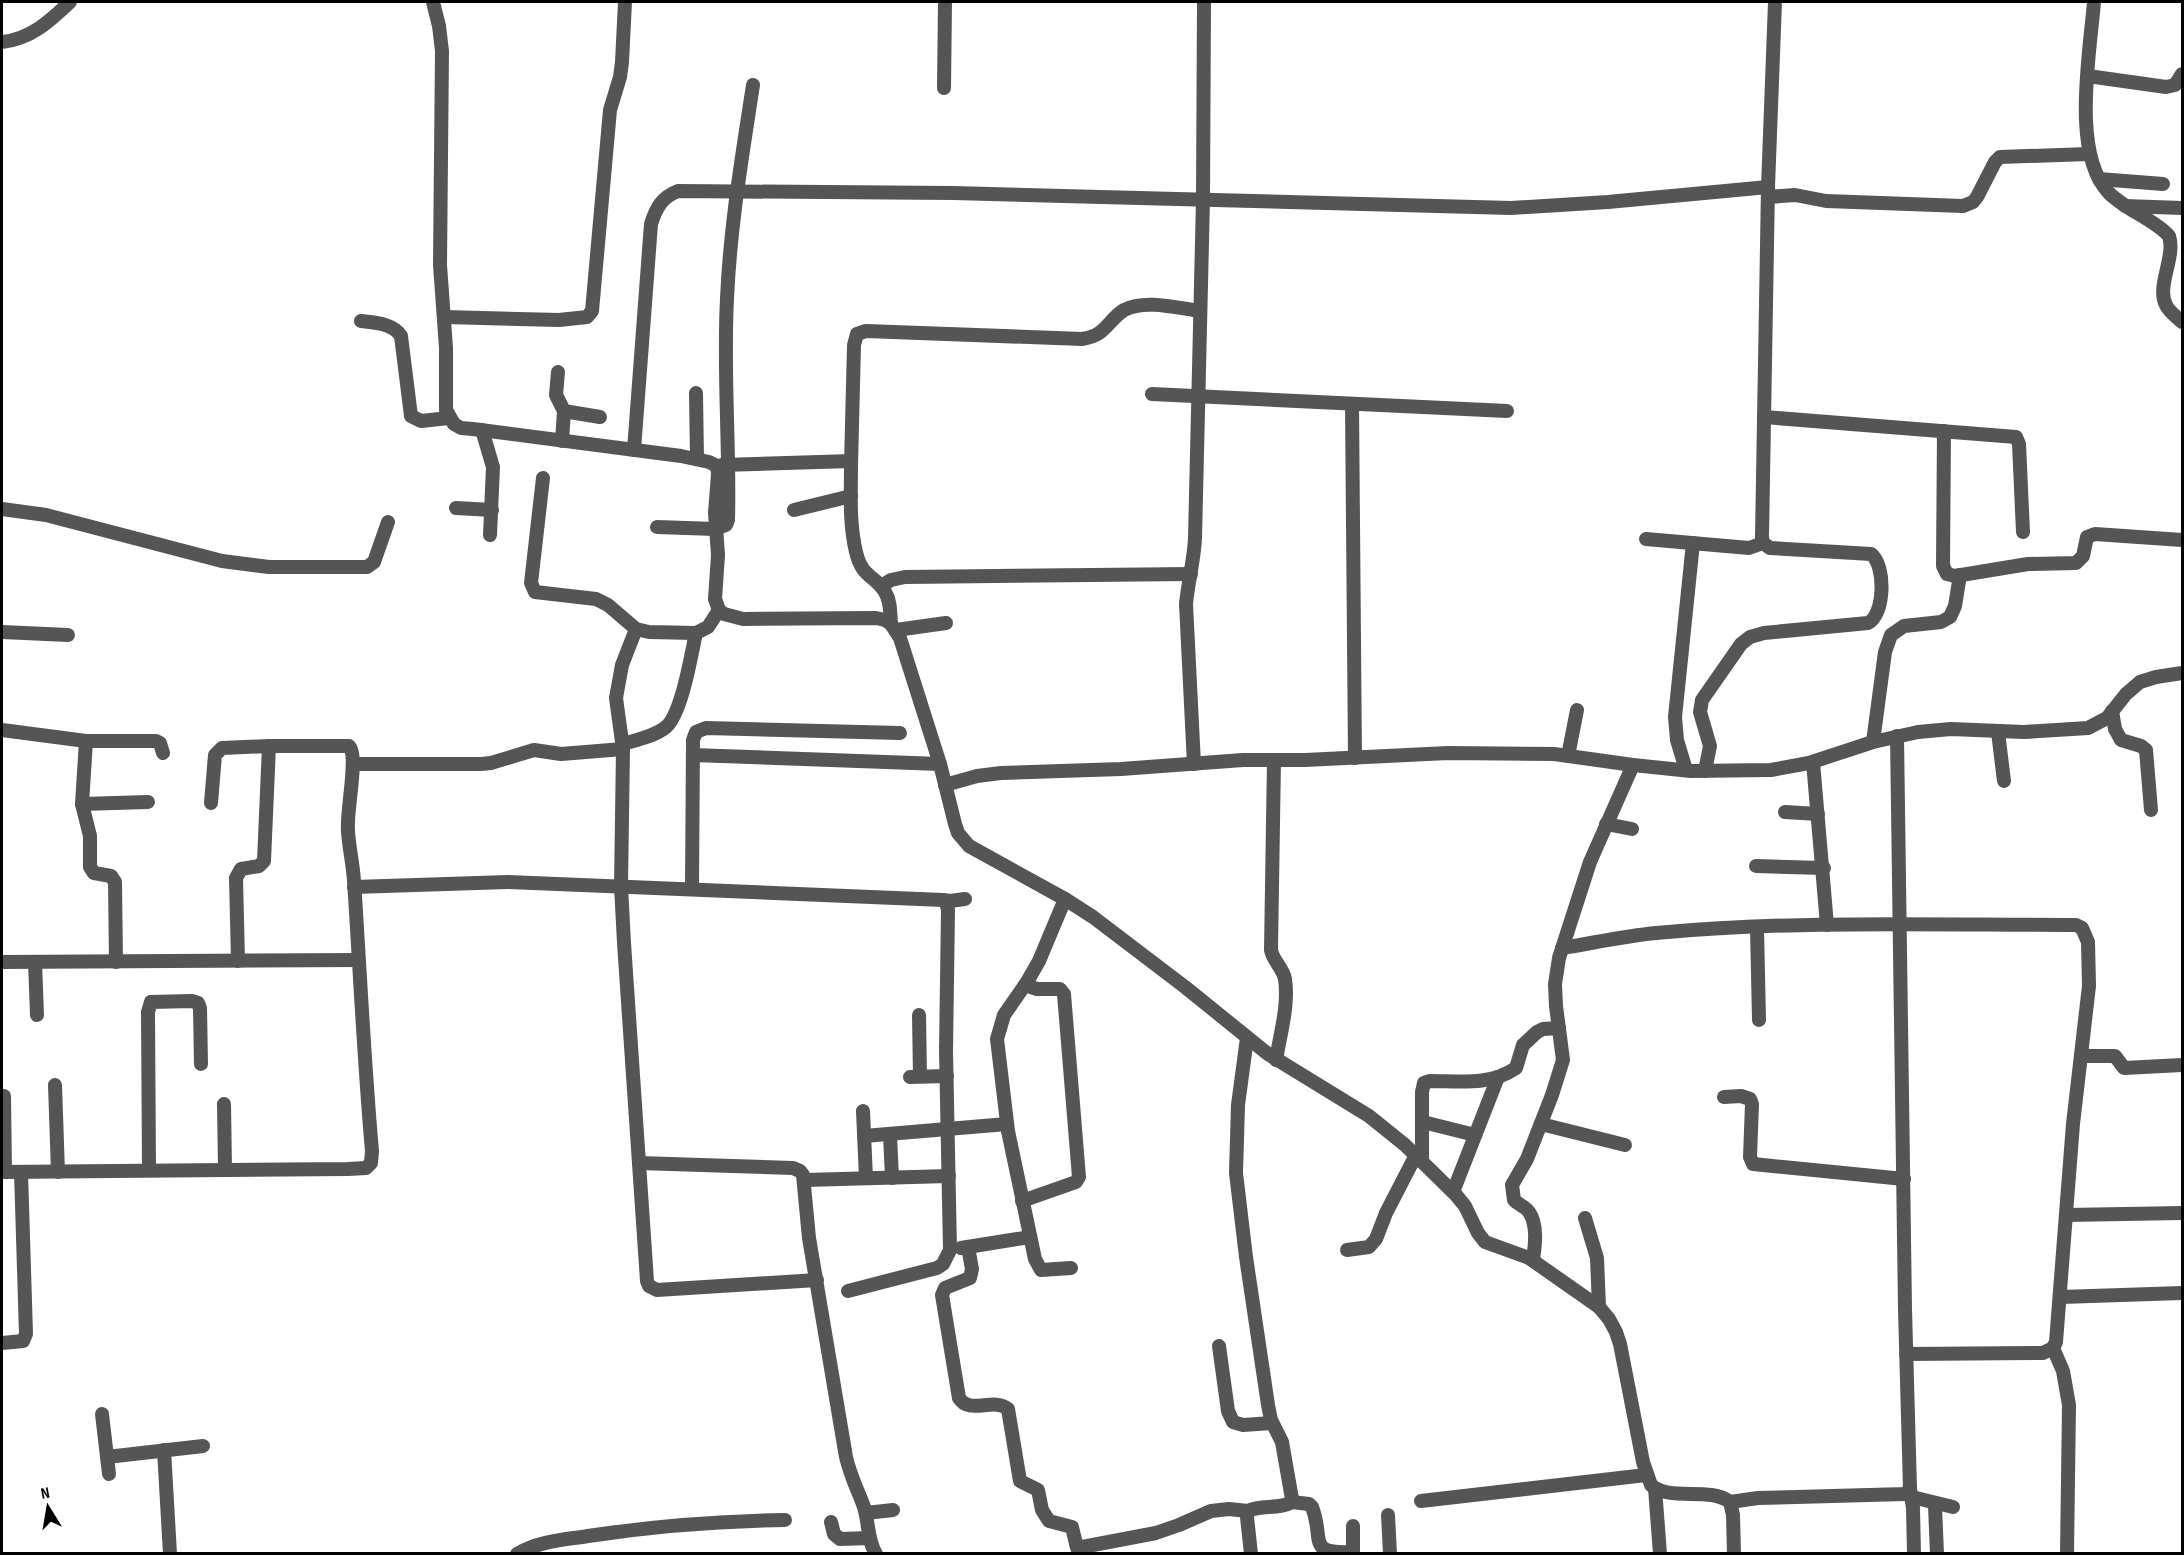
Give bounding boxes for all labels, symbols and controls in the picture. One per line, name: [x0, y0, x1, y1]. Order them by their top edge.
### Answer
north arrow: [18, 1477, 78, 1537]
text: N: [39, 1484, 51, 1504]

